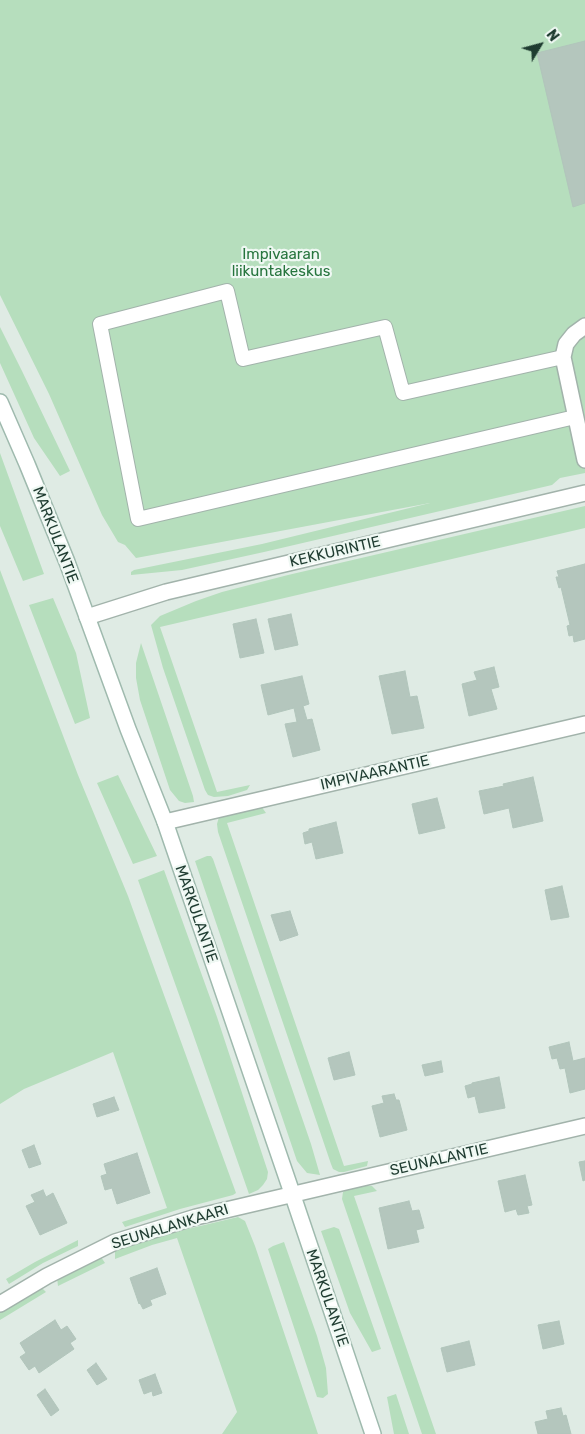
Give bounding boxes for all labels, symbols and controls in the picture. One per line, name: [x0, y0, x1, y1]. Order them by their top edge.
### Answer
north arrow: [515, 20, 565, 70]
text: N: [543, 27, 562, 45]
park label: Impivaaran liikuntakeskus: [232, 246, 330, 281]
street label: MARKULANTIE: [28, 484, 82, 586]
street label: KEKKURINTIE: [288, 533, 382, 571]
street label: IMPIVAARANTIE: [319, 752, 431, 794]
street label: MARKULANTIE: [171, 863, 221, 965]
street label: SEUNALANTIE: [388, 1140, 490, 1180]
street label: SEUNALANKAARI: [109, 1201, 231, 1253]
street label: MARKULANTIE: [302, 1247, 352, 1349]

